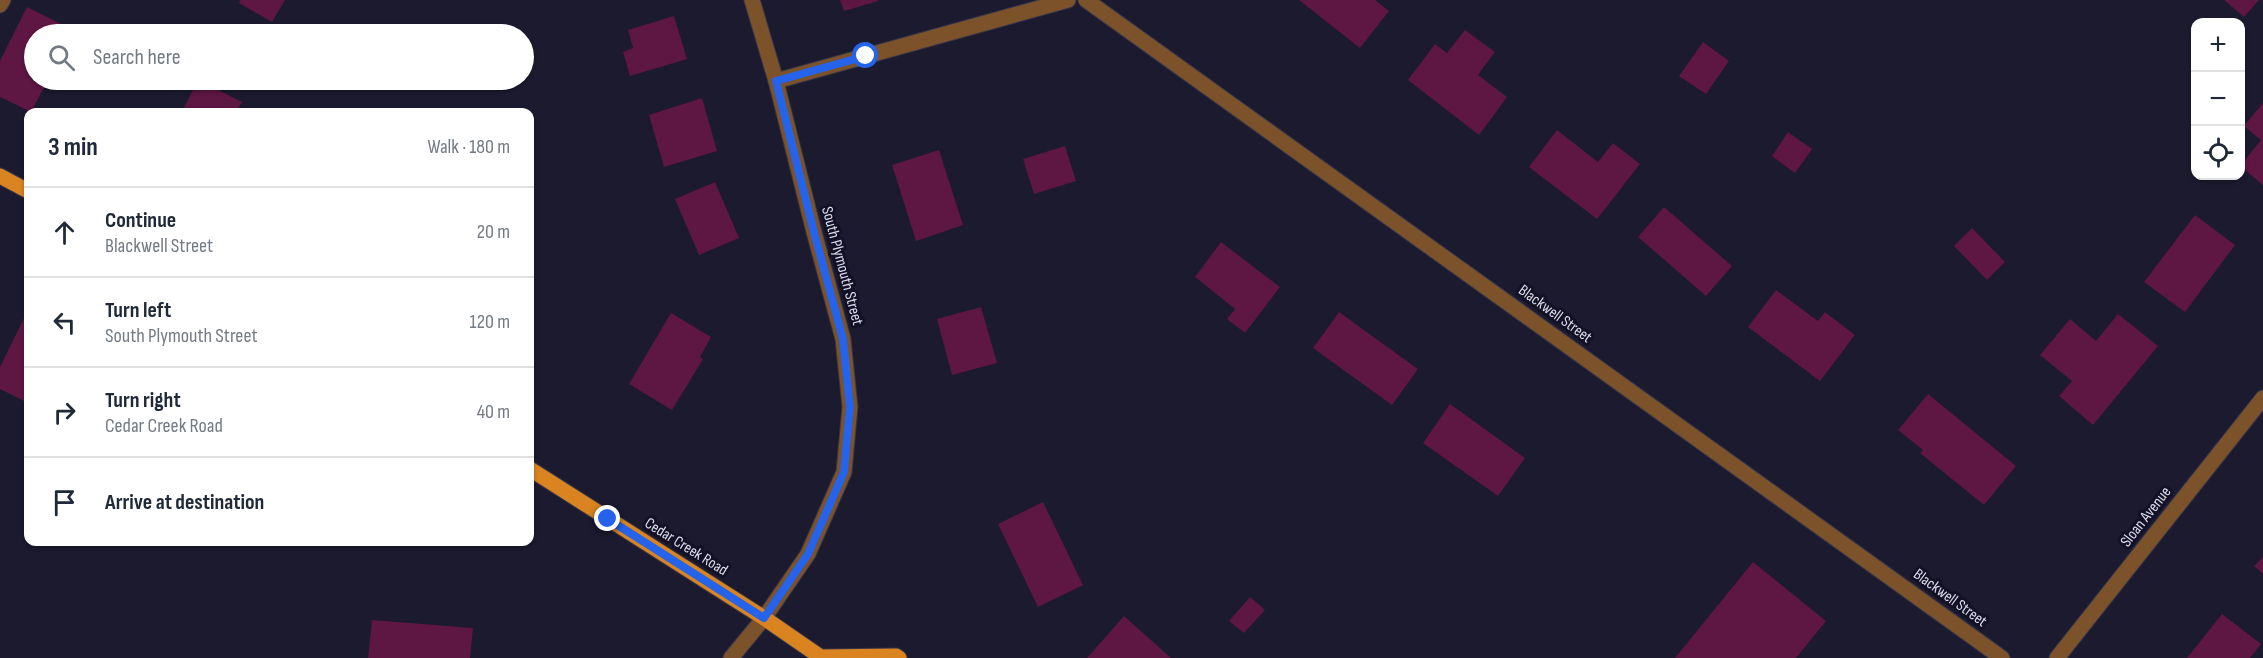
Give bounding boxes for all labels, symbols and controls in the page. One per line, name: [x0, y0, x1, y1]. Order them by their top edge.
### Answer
map controls: [2191, 18, 2245, 180]
button: +: [2191, 18, 2245, 72]
search box: [24, 24, 534, 90]
icon: search: [45, 41, 78, 74]
route start: [852, 42, 878, 68]
text: Search here: [93, 44, 180, 71]
button: −: [2191, 72, 2245, 126]
button: locate: [2191, 126, 2245, 180]
text: 3 min: [48, 132, 98, 163]
text: Walk · 180 m: [427, 135, 510, 159]
street label: South Plymouth Street: [817, 205, 867, 327]
text: Continue: [105, 207, 176, 234]
icon: ahead: [48, 216, 81, 249]
text: 20 m: [477, 220, 510, 244]
text: Blackwell Street: [105, 234, 213, 258]
street label: Blackwell Street: [1514, 281, 1596, 347]
text: Turn left: [105, 297, 171, 324]
icon: left: [48, 306, 81, 339]
text: 120 m: [470, 310, 510, 334]
text: South Plymouth Street: [105, 324, 257, 348]
text: Turn right: [105, 387, 181, 414]
icon: right: [48, 396, 81, 429]
text: 40 m: [477, 400, 510, 424]
text: Cedar Creek Road: [105, 414, 223, 438]
street label: Sloan Avenue: [2117, 483, 2175, 551]
icon: arrive: [48, 486, 81, 519]
text: Arrive at destination: [105, 489, 264, 516]
route end: [594, 505, 620, 531]
street label: Cedar Creek Road: [641, 514, 731, 580]
street label: Blackwell Street: [1909, 565, 1991, 631]

